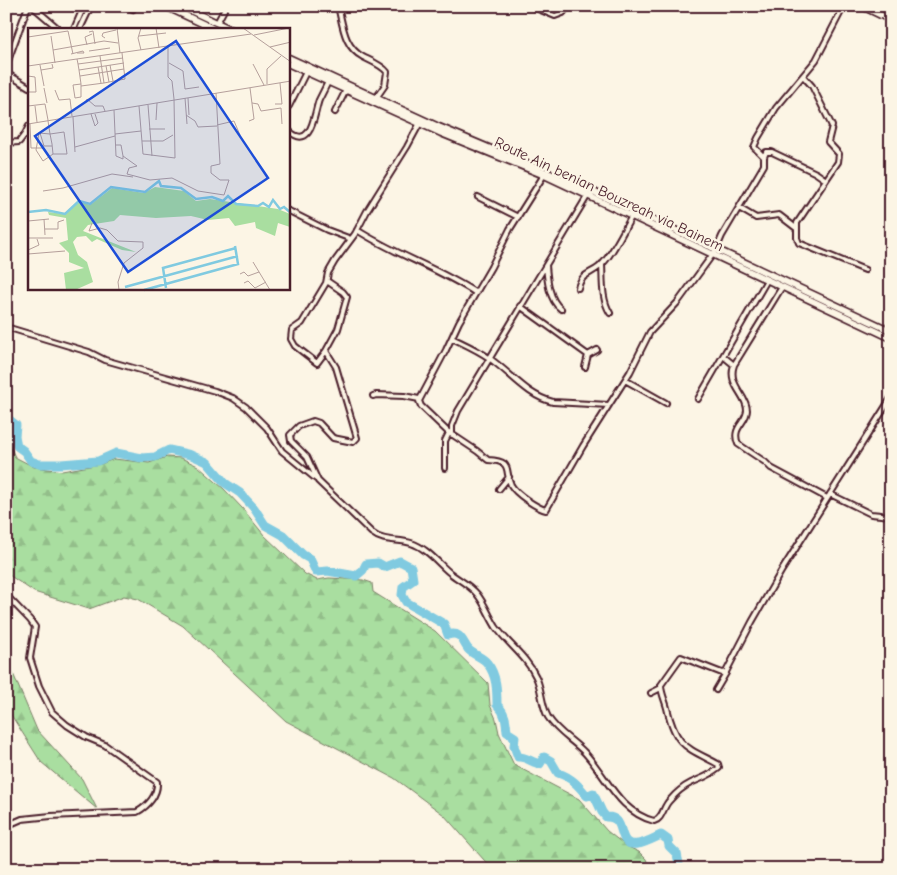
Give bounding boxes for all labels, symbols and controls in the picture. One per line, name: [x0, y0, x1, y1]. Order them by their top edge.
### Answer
inset map: [28, 28, 290, 290]
street label: Route Ain benian Bouzreah via Bainem: [491, 133, 727, 255]

